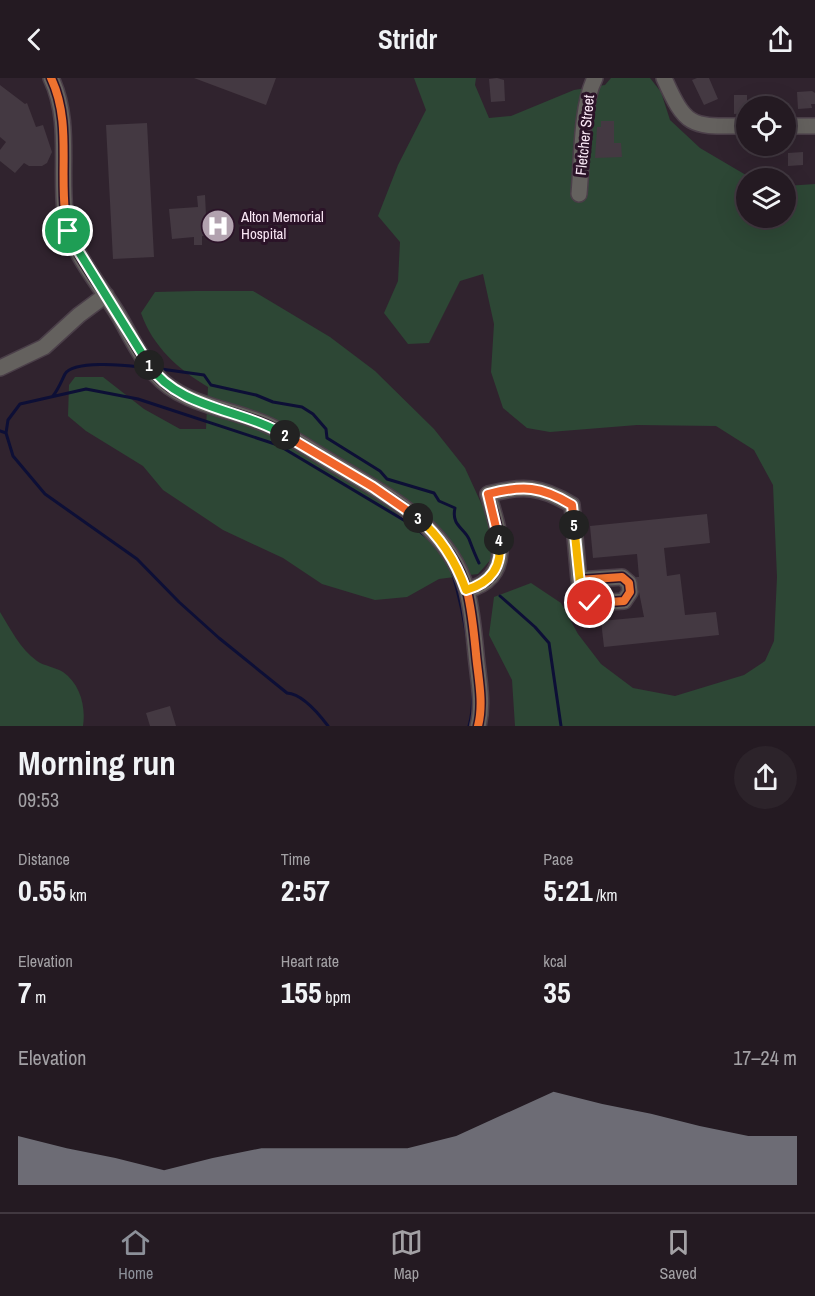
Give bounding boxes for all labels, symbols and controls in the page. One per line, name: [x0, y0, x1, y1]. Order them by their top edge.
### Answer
text: Stridr: [378, 21, 437, 57]
icon: back: [18, 23, 51, 56]
icon: share: [764, 23, 797, 56]
street label: Fletcher Street: [570, 93, 599, 176]
map controls: [736, 96, 796, 228]
button: locate: [736, 96, 796, 156]
button: layers: [736, 168, 796, 228]
pin: [42, 205, 93, 256]
place label: Alton Memorial Hospital: [240, 206, 324, 244]
hospital icon: Alton Memorial Hospital: [200, 208, 236, 244]
icon: arrive: [51, 214, 84, 247]
pin: 1: [134, 350, 164, 380]
text: 1: [145, 354, 153, 376]
pin: 2: [270, 420, 300, 450]
text: 2: [281, 424, 289, 446]
pin: 3: [403, 503, 433, 533]
text: 3: [414, 507, 422, 529]
pin: 5: [559, 510, 589, 540]
text: 5: [570, 514, 578, 536]
pin: 4: [484, 525, 514, 555]
text: 4: [495, 529, 503, 551]
pin: [564, 577, 615, 628]
icon: check: [573, 586, 606, 619]
text: Morning run: [18, 741, 176, 785]
button: share: [734, 746, 797, 809]
text: 09:53: [18, 786, 59, 813]
text: Distance: [18, 848, 70, 870]
text: Time: [281, 848, 310, 870]
text: Pace: [543, 848, 573, 870]
text: 0.55: [18, 870, 66, 910]
text: 2:57: [281, 870, 330, 910]
text: 5:21: [543, 870, 593, 910]
text: km: [66, 884, 87, 906]
text: /km: [593, 884, 617, 906]
text: Elevation: [18, 950, 73, 972]
text: Heart rate: [281, 950, 339, 972]
text: kcal: [543, 950, 567, 972]
text: 7: [18, 972, 32, 1012]
text: 155: [281, 972, 322, 1012]
text: 35: [543, 972, 571, 1012]
text: m: [32, 986, 46, 1008]
text: bpm: [322, 986, 351, 1008]
text: Elevation: [18, 1044, 86, 1071]
text: 17–24 m: [733, 1044, 797, 1071]
tab: Home: [118, 1226, 153, 1284]
tab: Map: [390, 1226, 423, 1284]
tab: Saved: [659, 1226, 697, 1284]

